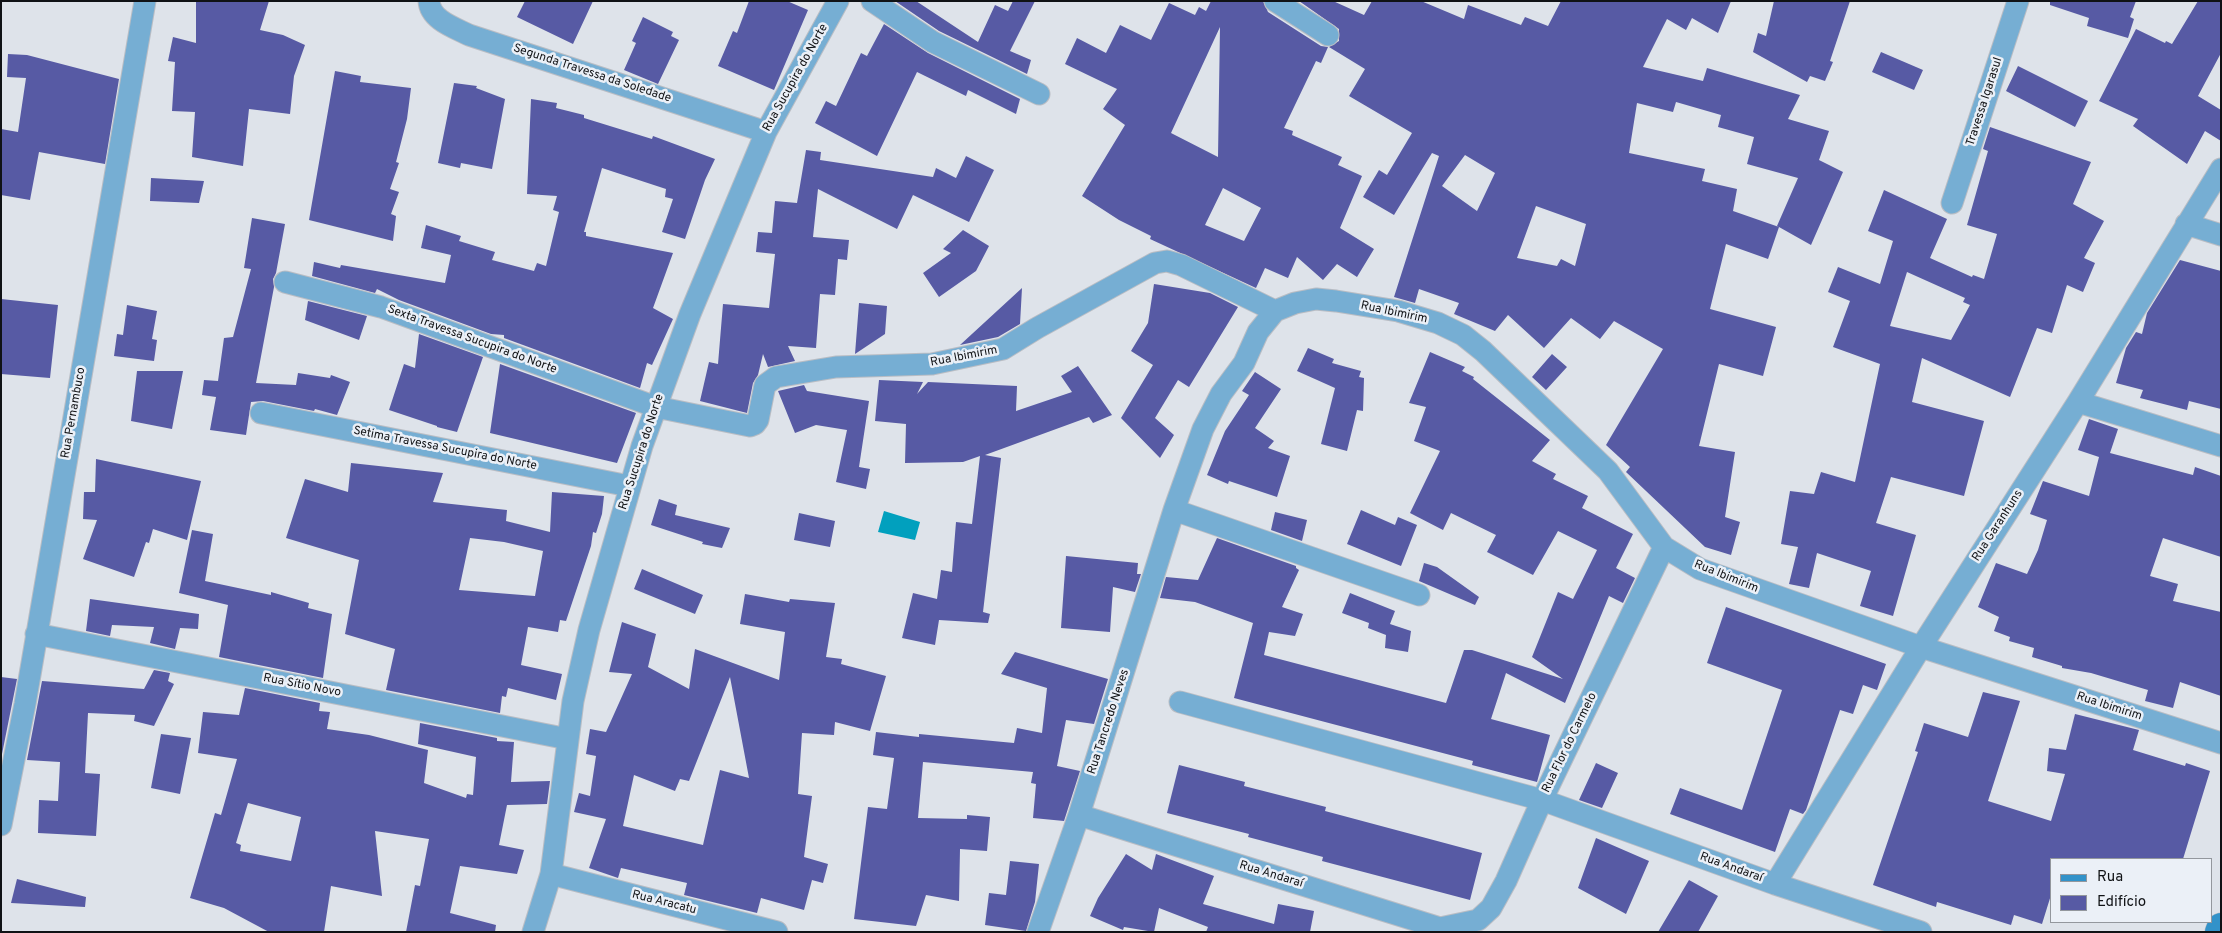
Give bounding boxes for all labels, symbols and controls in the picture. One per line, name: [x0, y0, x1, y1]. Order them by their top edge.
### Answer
street label: Rua Sucupira do Norte: [760, 22, 832, 134]
street label: Segunda Travessa da Soledade: [511, 42, 673, 106]
street label: Travessa Igarasul: [1964, 56, 2006, 148]
street label: Rua Ibimirim: [1359, 299, 1429, 327]
street label: Sexta Travessa Sucupira do Norte: [385, 303, 559, 377]
street label: Rua Ibimirim: [929, 343, 999, 371]
street label: Rua Pernambuco: [59, 366, 89, 460]
street label: Rua Sucupira do Norte: [616, 392, 668, 512]
street label: Setima Travessa Sucupira do Norte: [352, 424, 538, 474]
street label: Rua Garanhuns: [1970, 488, 2026, 564]
street label: Rua Ibimirim: [1692, 558, 1760, 596]
street label: Rua Tancredo Neves: [1085, 668, 1133, 776]
street label: Rua Sítio Novo: [262, 671, 342, 701]
street label: Rua Ibimirim: [2074, 690, 2144, 724]
street label: Rua Flor do Carmelo: [1540, 691, 1600, 795]
street label: Rua Andaraí: [1698, 850, 1764, 886]
street label: Rua Andaraí: [1237, 858, 1305, 892]
legend: [2050, 858, 2212, 923]
text: Rua: [2097, 868, 2123, 887]
street label: Rua Aracatu: [630, 888, 698, 918]
text: Edifício: [2097, 893, 2146, 912]

